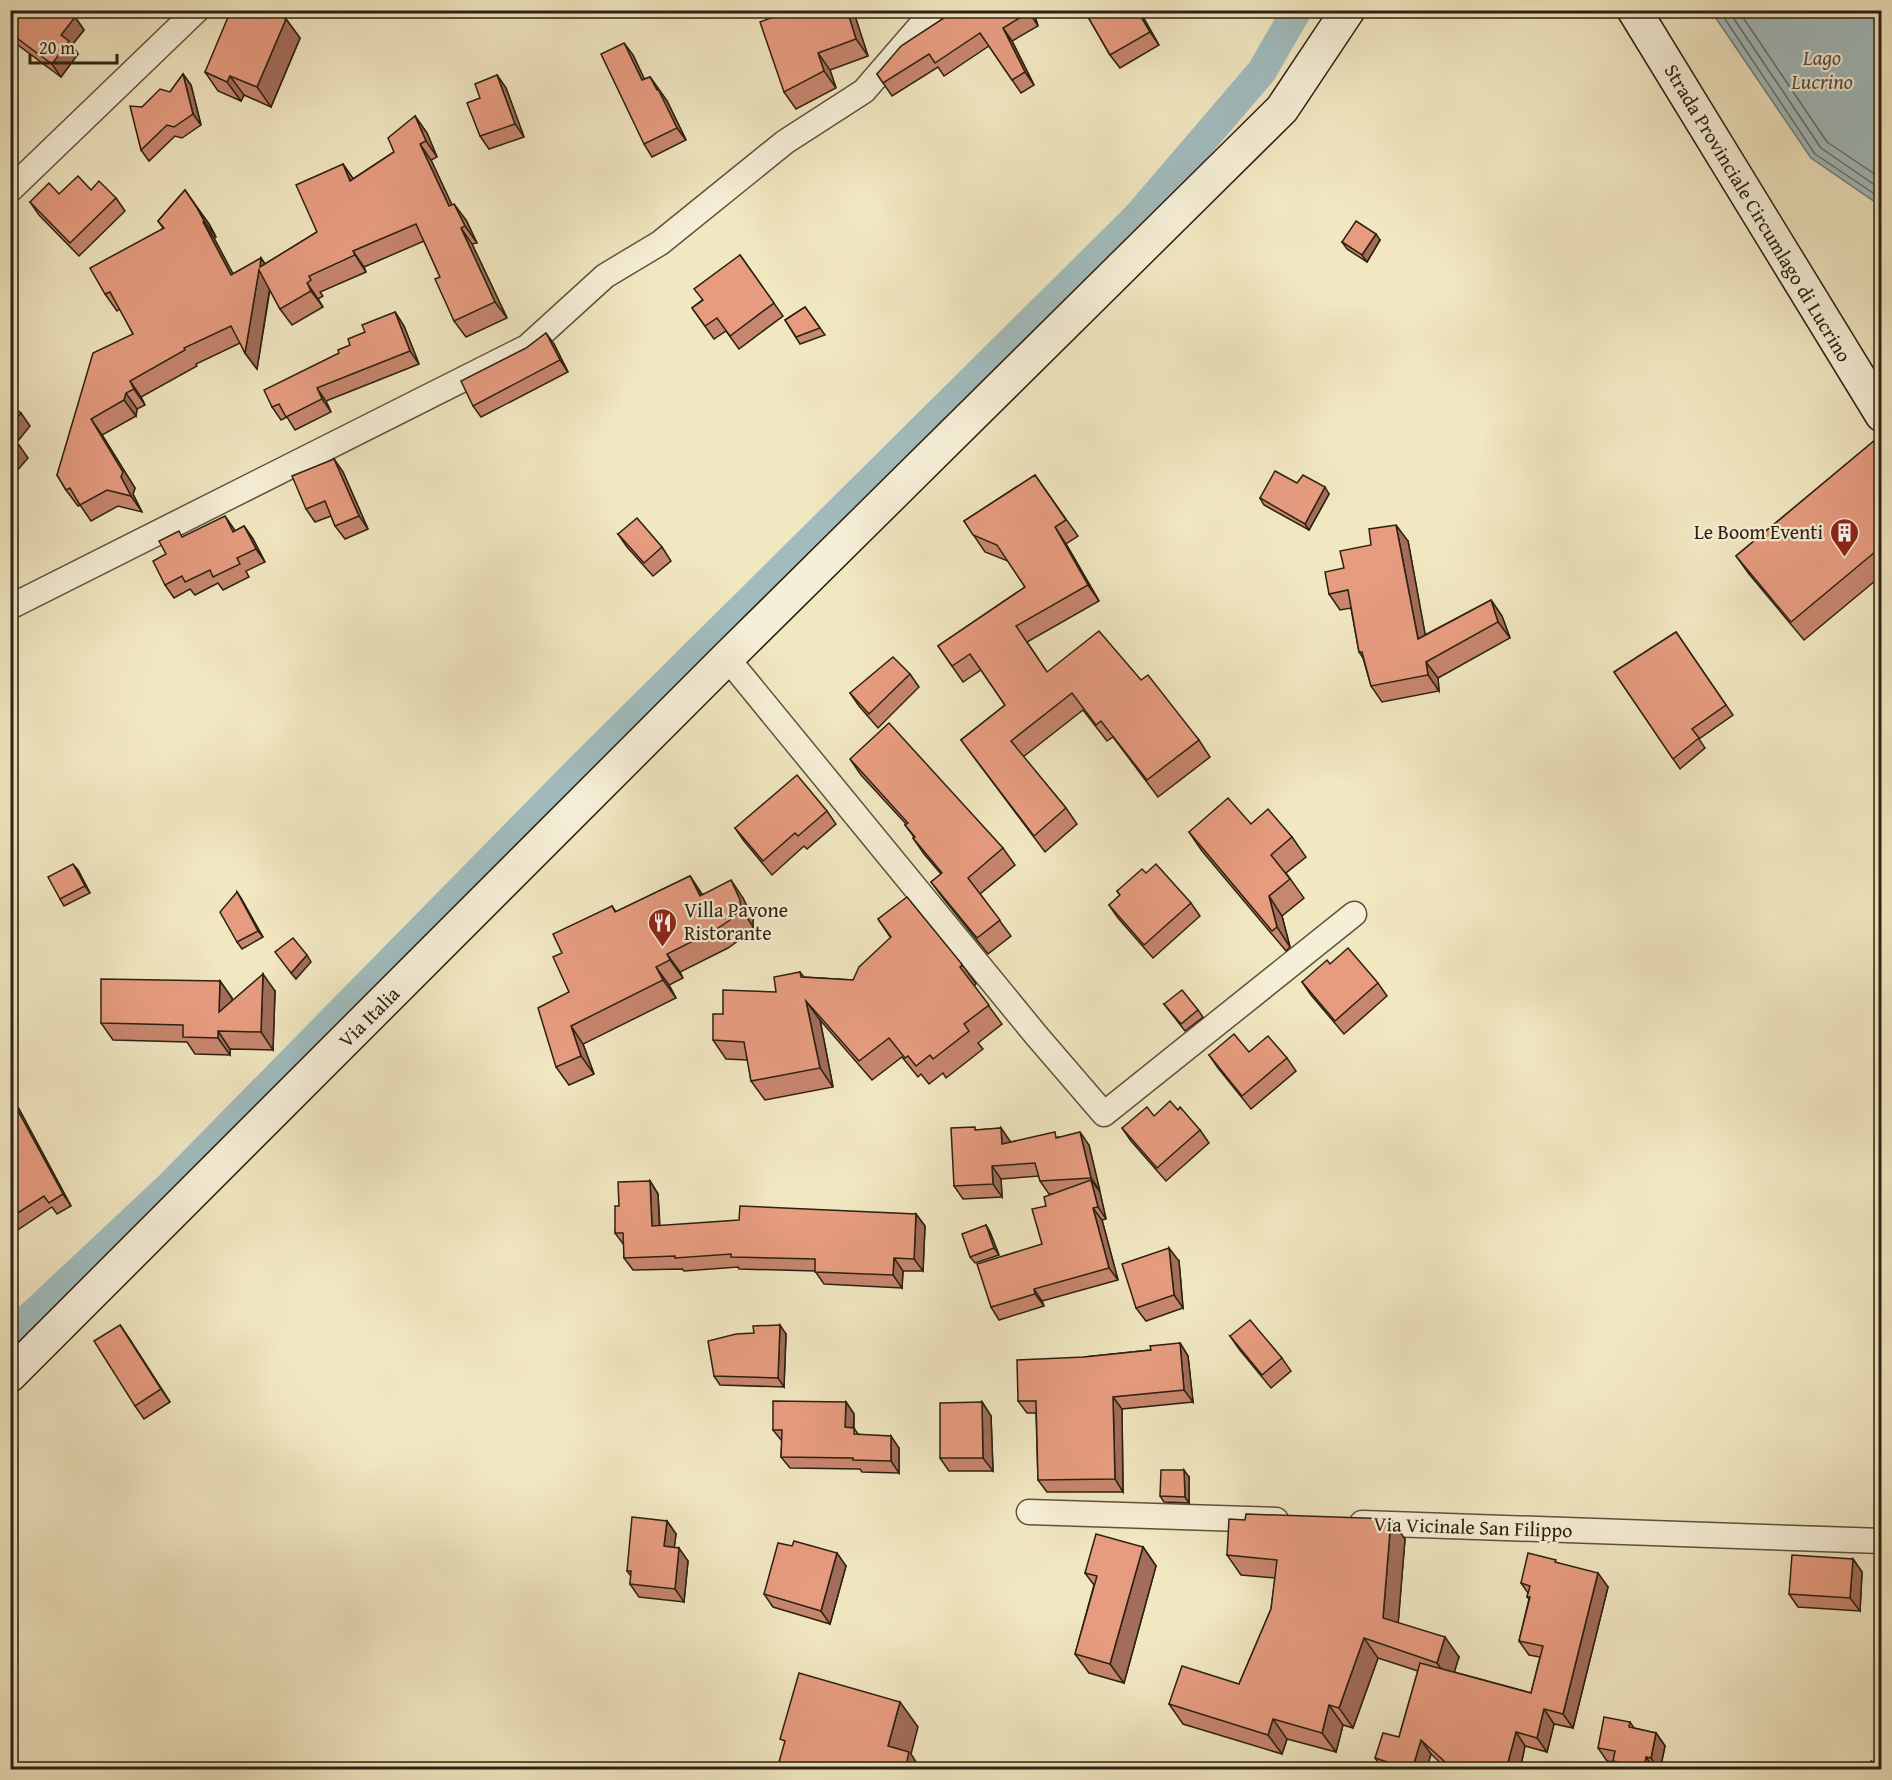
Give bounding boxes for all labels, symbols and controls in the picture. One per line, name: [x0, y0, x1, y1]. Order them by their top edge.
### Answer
scale bar: [30, 27, 117, 65]
text: 20 m: [39, 34, 75, 61]
water label: Lago Lucrino: [1790, 42, 1853, 97]
street label: Strada Provinciale Circumlago di Lucrino: [1658, 58, 1859, 367]
building icon: Le Boom Eventi: [1828, 516, 1860, 558]
place label: Le Boom Eventi: [1694, 517, 1823, 546]
place label: Villa Pavone Ristorante: [684, 895, 788, 947]
restaurant icon: Villa Pavone Ristorante: [647, 906, 679, 948]
street label: Via Italia: [332, 979, 406, 1054]
street label: Via Vicinale San Filippo: [1373, 1509, 1573, 1544]

